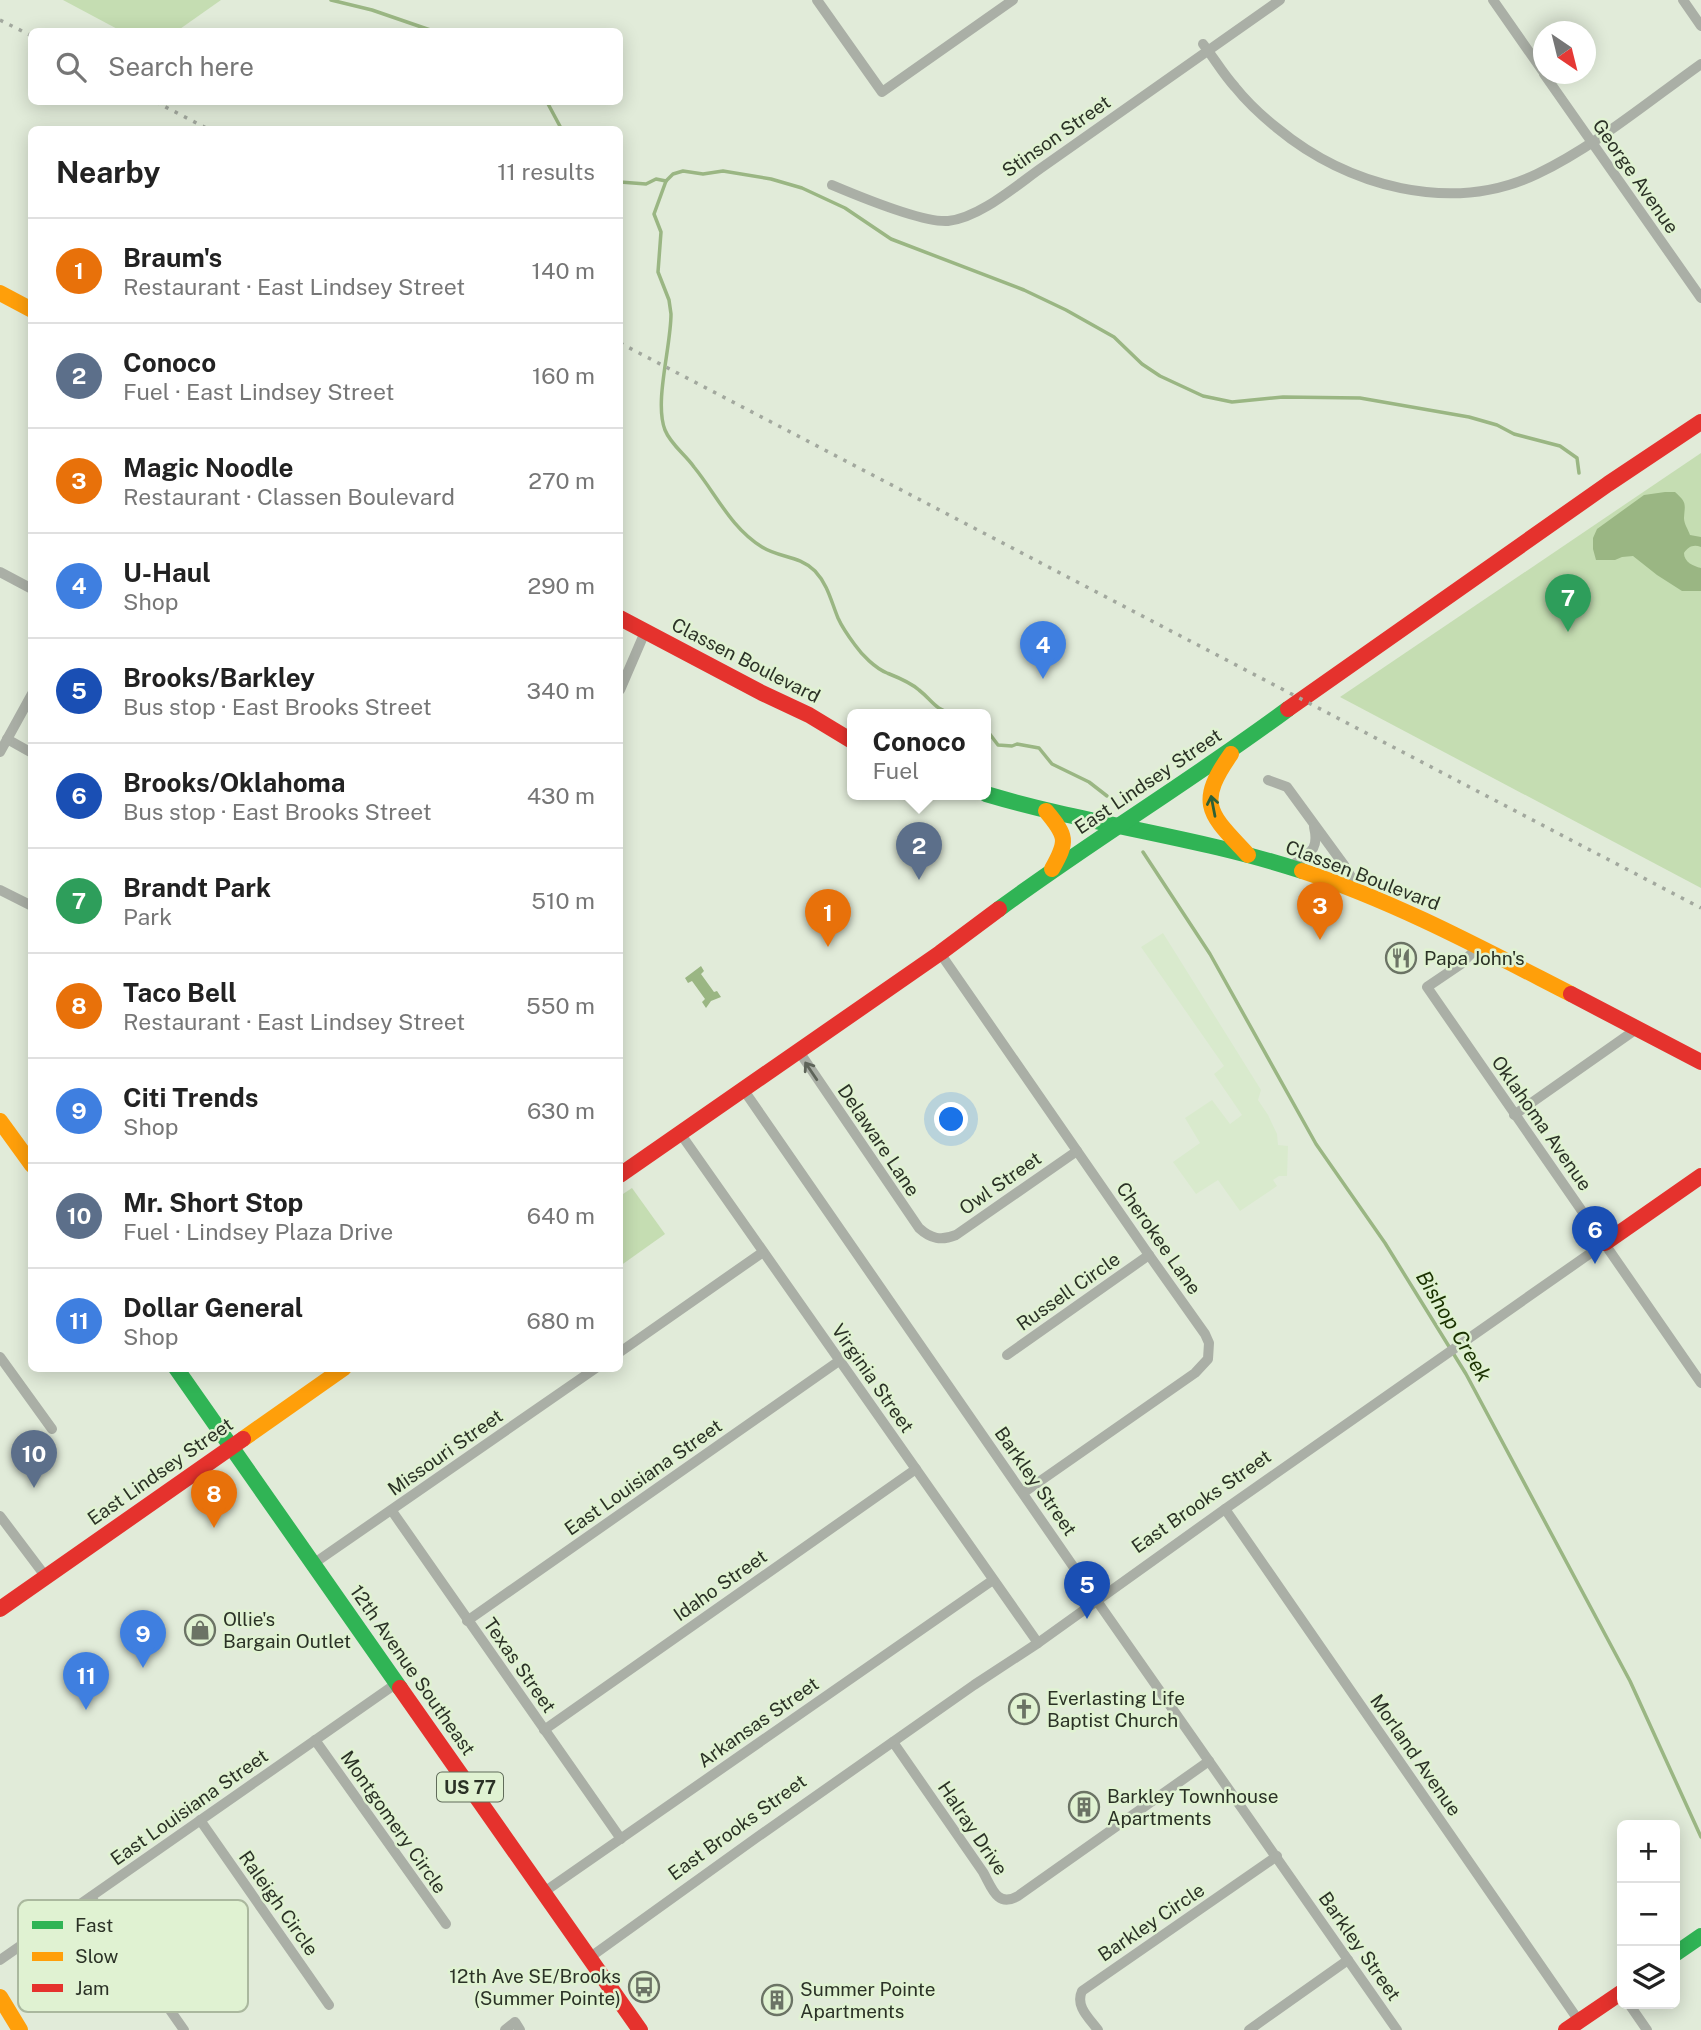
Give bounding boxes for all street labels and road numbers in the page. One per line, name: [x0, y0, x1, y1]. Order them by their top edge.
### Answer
street label: Stinson Street: [998, 91, 1114, 181]
street label: George Avenue: [1588, 115, 1684, 237]
street label: Classen Boulevard: [668, 613, 824, 707]
street label: East Lindsey Street: [1071, 724, 1225, 838]
street label: Classen Boulevard: [1283, 835, 1443, 915]
street label: Oklahoma Avenue: [1487, 1052, 1597, 1194]
street label: Delaware Lane: [833, 1080, 925, 1200]
street label: Owl Street: [955, 1147, 1045, 1219]
street label: Cherokee Lane: [1112, 1178, 1206, 1298]
street label: Russell Circle: [1012, 1247, 1124, 1335]
street label: Virginia Street: [827, 1319, 919, 1437]
street label: Missouri Street: [383, 1404, 507, 1500]
street label: East Lindsey Street: [83, 1413, 237, 1529]
street label: East Louisiana Street: [560, 1414, 726, 1540]
street label: Barkley Street: [990, 1422, 1082, 1540]
street label: East Brooks Street: [1127, 1445, 1275, 1557]
street label: Idaho Street: [669, 1545, 771, 1625]
street label: 12th Avenue Southeast: [346, 1581, 480, 1759]
street label: Texas Street: [479, 1613, 561, 1717]
street label: Arkansas Street: [693, 1672, 823, 1772]
street label: Morland Avenue: [1366, 1690, 1466, 1820]
street label: East Louisiana Street: [106, 1744, 272, 1870]
street label: Montgomery Circle: [337, 1747, 451, 1897]
street label: East Brooks Street: [664, 1770, 810, 1884]
road number: US 77: [437, 1772, 503, 1801]
street label: Halray Drive: [934, 1777, 1012, 1879]
street label: Raleigh Circle: [235, 1846, 323, 1960]
street label: Barkley Circle: [1094, 1878, 1208, 1966]
street label: Barkley Street: [1314, 1887, 1406, 2005]

